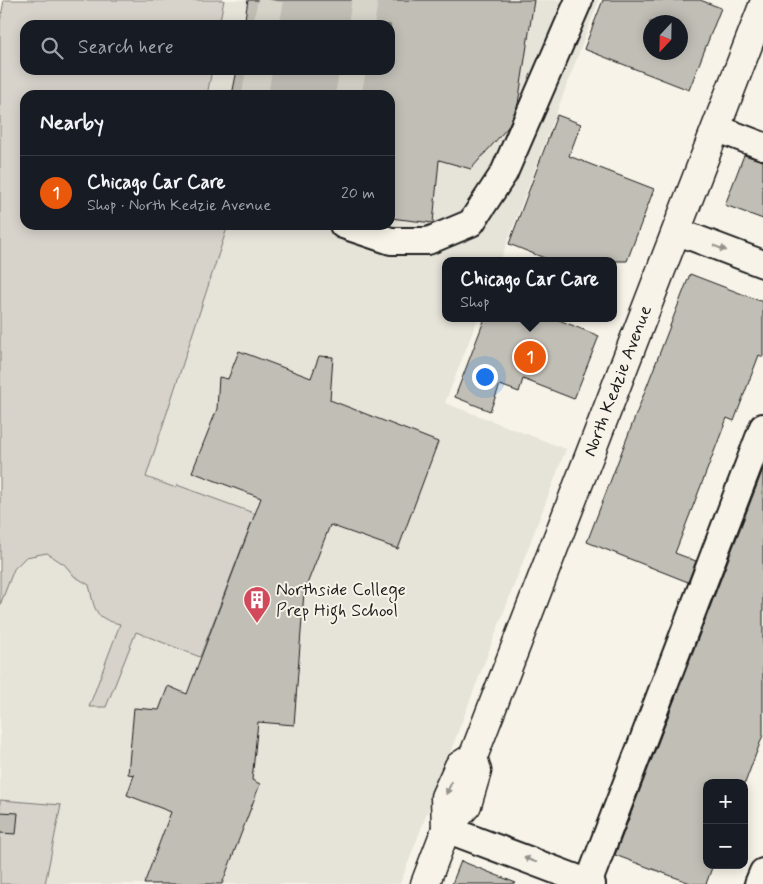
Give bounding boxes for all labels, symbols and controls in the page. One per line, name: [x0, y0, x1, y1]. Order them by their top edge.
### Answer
north arrow: [643, 15, 688, 60]
search box: [20, 20, 395, 75]
icon: search: [38, 34, 66, 62]
text: Search here: [78, 35, 174, 60]
text: Nearby: [40, 109, 104, 137]
text: Chicago Car Care: [87, 170, 226, 195]
text: 1: [52, 183, 60, 204]
text: 20 m: [341, 183, 375, 204]
text: Shop · North Kedzie Avenue: [87, 195, 271, 216]
one-way arrow: [713, 244, 727, 252]
popup: [442, 257, 617, 322]
text: Chicago Car Care: [460, 267, 599, 292]
text: Shop: [460, 292, 490, 313]
street label: North Kedzie Avenue: [578, 302, 658, 460]
pin: 1: [514, 338, 546, 376]
your location: [472, 364, 498, 390]
place label: Northside College Prep High School: [276, 578, 406, 625]
building icon: Northside College Prep High School: [242, 585, 272, 624]
map controls: [703, 779, 748, 869]
button: +: [703, 779, 748, 824]
one-way arrow: [444, 781, 452, 795]
button: −: [703, 824, 748, 869]
one-way arrow: [522, 856, 537, 864]

